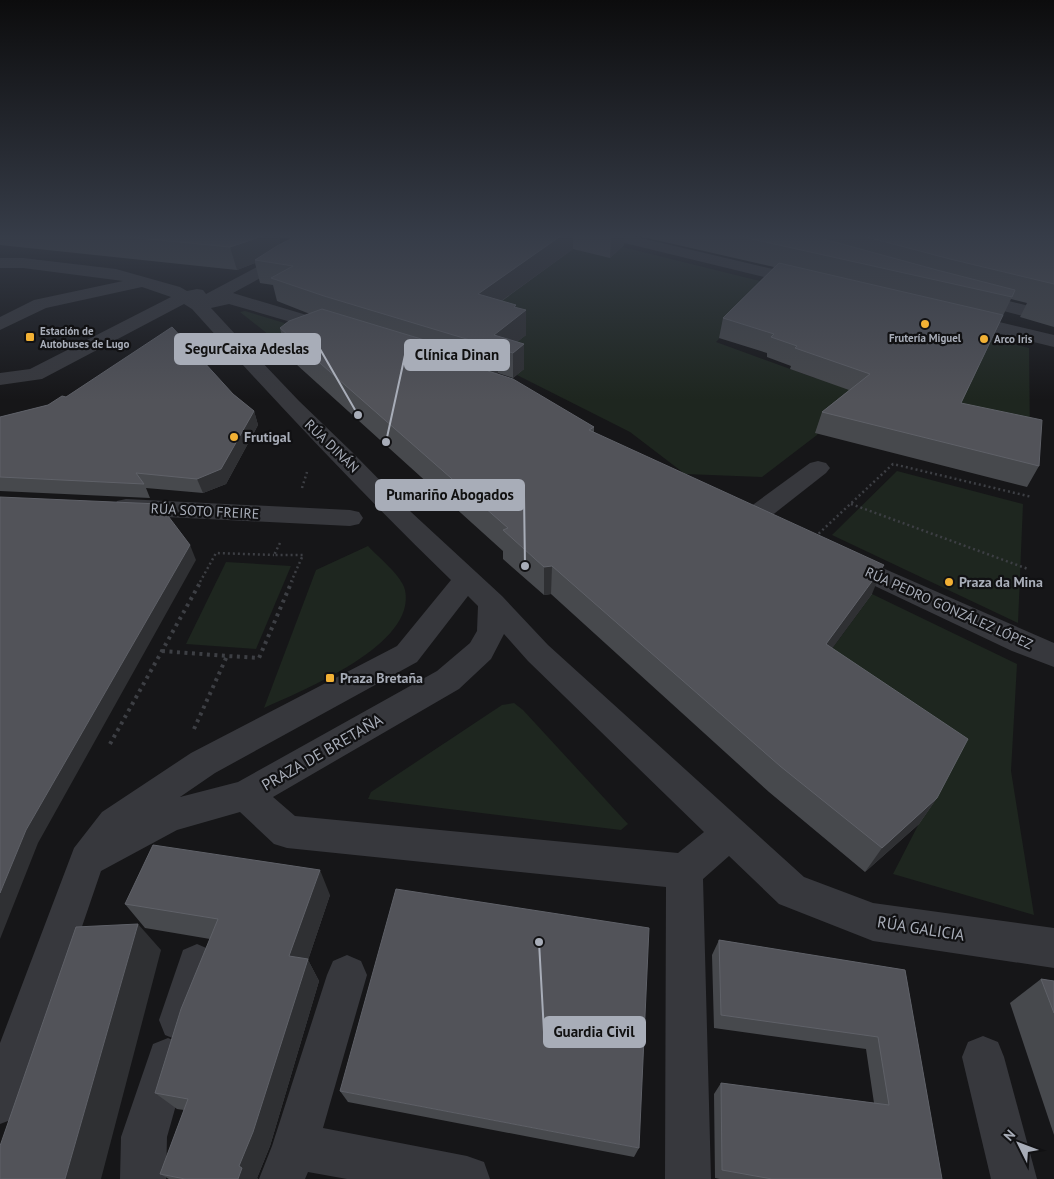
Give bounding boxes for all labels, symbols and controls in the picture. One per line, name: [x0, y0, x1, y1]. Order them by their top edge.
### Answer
marker: Frutería Miguel: [919, 318, 931, 330]
place label: Estación de Autobuses de Lugo: [40, 324, 130, 351]
marker: Estación de Autobuses de Lugo: [24, 331, 36, 343]
place label: Frutería Miguel: [889, 331, 962, 345]
place label: Arco Iris: [994, 332, 1033, 346]
marker: Arco Iris: [978, 333, 990, 345]
callout: SegurCaixa Adeslas: [175, 334, 320, 364]
text: SegurCaixa Adeslas: [185, 339, 309, 358]
callout: Clínica Dinan: [405, 340, 509, 370]
text: Clínica Dinan: [415, 345, 499, 364]
street label: RÚA DINÁN: [301, 416, 363, 476]
place label: Frutigal: [244, 428, 292, 446]
marker: Frutigal: [228, 431, 240, 443]
callout: Pumariño Abogados: [376, 480, 524, 510]
text: Pumariño Abogados: [386, 485, 514, 504]
street label: RÚA SOTO FREIRE: [150, 499, 260, 523]
street label: RÚA PEDRO GONZÁLEZ LÓPEZ: [862, 563, 1036, 653]
place label: Praza da Mina: [959, 573, 1043, 591]
marker: Praza da Mina: [943, 576, 955, 588]
place label: Praza Bretaña: [340, 669, 423, 687]
marker: Praza Bretaña: [324, 672, 336, 684]
street label: PRAZA DE BRETAÑA: [258, 709, 387, 795]
street label: RÚA GALICIA: [876, 911, 967, 945]
callout: Guardia Civil: [544, 1017, 645, 1047]
text: Guardia Civil: [553, 1022, 635, 1041]
north arrow: [994, 1119, 1044, 1169]
text: N: [1000, 1126, 1019, 1145]

